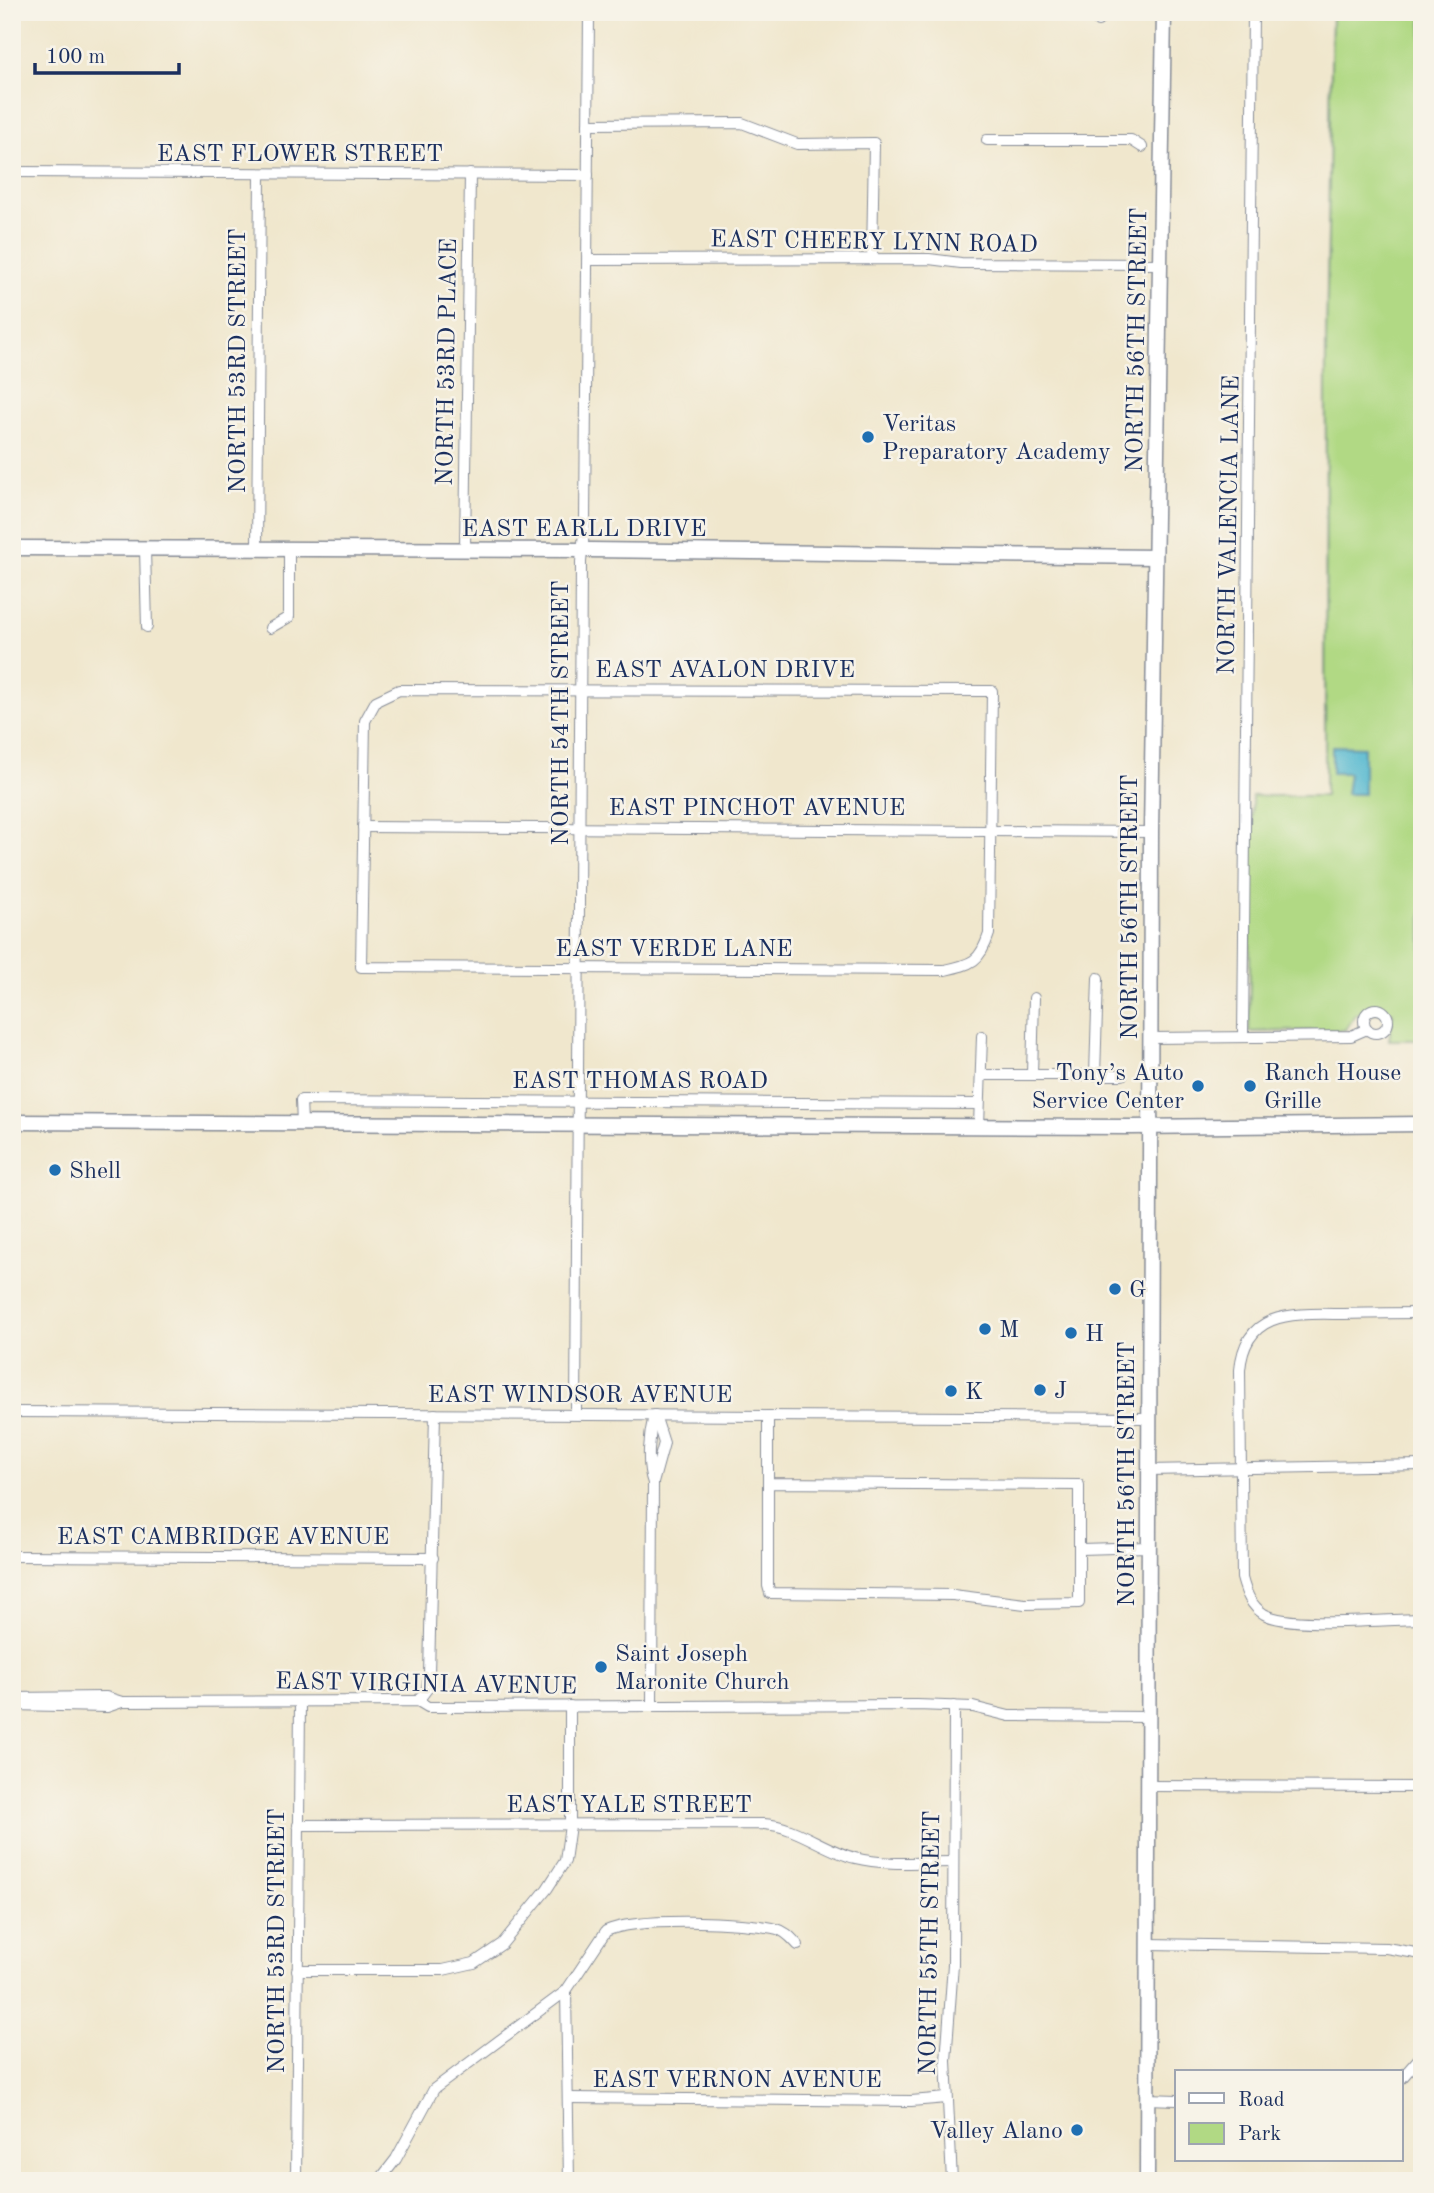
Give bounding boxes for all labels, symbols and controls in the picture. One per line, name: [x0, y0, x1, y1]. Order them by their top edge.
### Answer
scale bar: [35, 32, 178, 76]
text: 100 m: [46, 47, 105, 68]
street label: EAST FLOWER STREET: [157, 143, 443, 167]
street label: NORTH 56TH STREET: [1124, 207, 1152, 473]
street label: NORTH 53RD STREET: [227, 228, 251, 494]
street label: EAST CHEERY LYNN ROAD: [710, 228, 1038, 258]
street label: NORTH 53RD PLACE: [434, 238, 462, 486]
street label: NORTH VALENCIA LANE: [1215, 375, 1245, 675]
place label: Veritas Preparatory Academy: [882, 413, 1111, 465]
marker: Veritas Preparatory Academy: [860, 429, 876, 445]
street label: EAST EARLL DRIVE: [461, 518, 707, 542]
street label: NORTH 54TH STREET: [550, 580, 574, 846]
street label: EAST AVALON DRIVE: [595, 659, 855, 683]
street label: NORTH 56TH STREET: [1119, 774, 1143, 1040]
street label: EAST PINCHOT AVENUE: [609, 797, 905, 821]
street label: EAST VERDE LANE: [555, 938, 793, 962]
place label: Tony’s Auto Service Center: [1031, 1062, 1184, 1114]
place label: Ranch House Grille: [1264, 1062, 1401, 1114]
street label: EAST THOMAS ROAD: [512, 1070, 768, 1094]
marker: Tony’s Auto Service Center: [1190, 1078, 1206, 1094]
marker: Ranch House Grille: [1242, 1078, 1258, 1094]
place label: Shell: [69, 1160, 121, 1184]
marker: Shell: [47, 1162, 63, 1178]
place label: G: [1129, 1279, 1146, 1303]
marker: G: [1107, 1281, 1123, 1297]
place label: M: [999, 1319, 1019, 1343]
marker: M: [977, 1321, 993, 1337]
place label: H: [1085, 1323, 1104, 1347]
marker: H: [1063, 1325, 1079, 1341]
street label: NORTH 56TH STREET: [1116, 1341, 1140, 1607]
place label: J: [1054, 1380, 1067, 1404]
place label: K: [965, 1381, 983, 1405]
marker: J: [1032, 1382, 1048, 1398]
marker: K: [943, 1383, 959, 1399]
street label: EAST WINDSOR AVENUE: [428, 1384, 732, 1408]
street label: EAST CAMBRIDGE AVENUE: [57, 1526, 389, 1550]
place label: Saint Joseph Maronite Church: [615, 1643, 790, 1695]
marker: Saint Joseph Maronite Church: [593, 1659, 609, 1675]
street label: EAST VIRGINIA AVENUE: [275, 1670, 577, 1700]
street label: EAST YALE STREET: [506, 1794, 752, 1818]
street label: NORTH 53RD STREET: [266, 1808, 290, 2074]
street label: NORTH 55TH STREET: [917, 1810, 945, 2076]
street label: EAST VERNON AVENUE: [592, 2069, 882, 2093]
legend: [1175, 2070, 1402, 2162]
text: Road: [1238, 2090, 1285, 2111]
place label: Valley Alano: [930, 2120, 1063, 2144]
marker: Valley Alano: [1069, 2122, 1085, 2138]
text: Park: [1238, 2124, 1281, 2145]

